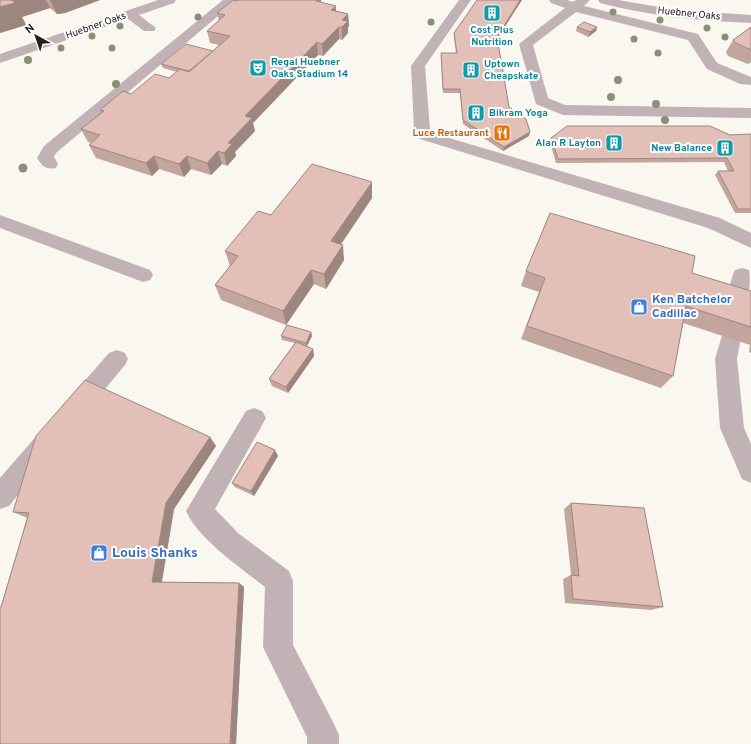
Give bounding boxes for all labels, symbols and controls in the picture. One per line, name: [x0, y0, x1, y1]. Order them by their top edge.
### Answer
building icon: Cost Plus Nutrition: [482, 3, 502, 23]
street label: Huebner Oaks: [657, 4, 721, 24]
street label: Huebner Oaks: [64, 9, 128, 42]
north arrow: [16, 16, 56, 56]
text: N: [23, 21, 38, 37]
place label: Cost Plus Nutrition: [470, 24, 514, 49]
place label: Regal Huebner Oaks Stadium 14: [271, 56, 348, 81]
theatre icon: Regal Huebner Oaks Stadium 14: [248, 58, 268, 78]
place label: Uptown Cheapskate: [484, 58, 539, 83]
building icon: Uptown Cheapskate: [461, 60, 481, 80]
building icon: Bikram Yoga: [466, 103, 486, 123]
place label: Bikram Yoga: [489, 107, 548, 120]
restaurant icon: Luce Restaurant: [492, 123, 512, 143]
place label: Luce Restaurant: [412, 127, 489, 140]
building icon: Alan R Layton: [604, 133, 624, 153]
place label: Alan R Layton: [535, 137, 601, 150]
building icon: New Balance: [715, 138, 735, 158]
place label: New Balance: [651, 142, 712, 155]
place label: Ken Batchelor Cadillac: [652, 292, 732, 322]
shop icon: Ken Batchelor Cadillac: [629, 297, 649, 317]
shop icon: Louis Shanks: [89, 543, 109, 563]
place label: Louis Shanks: [112, 545, 198, 562]

